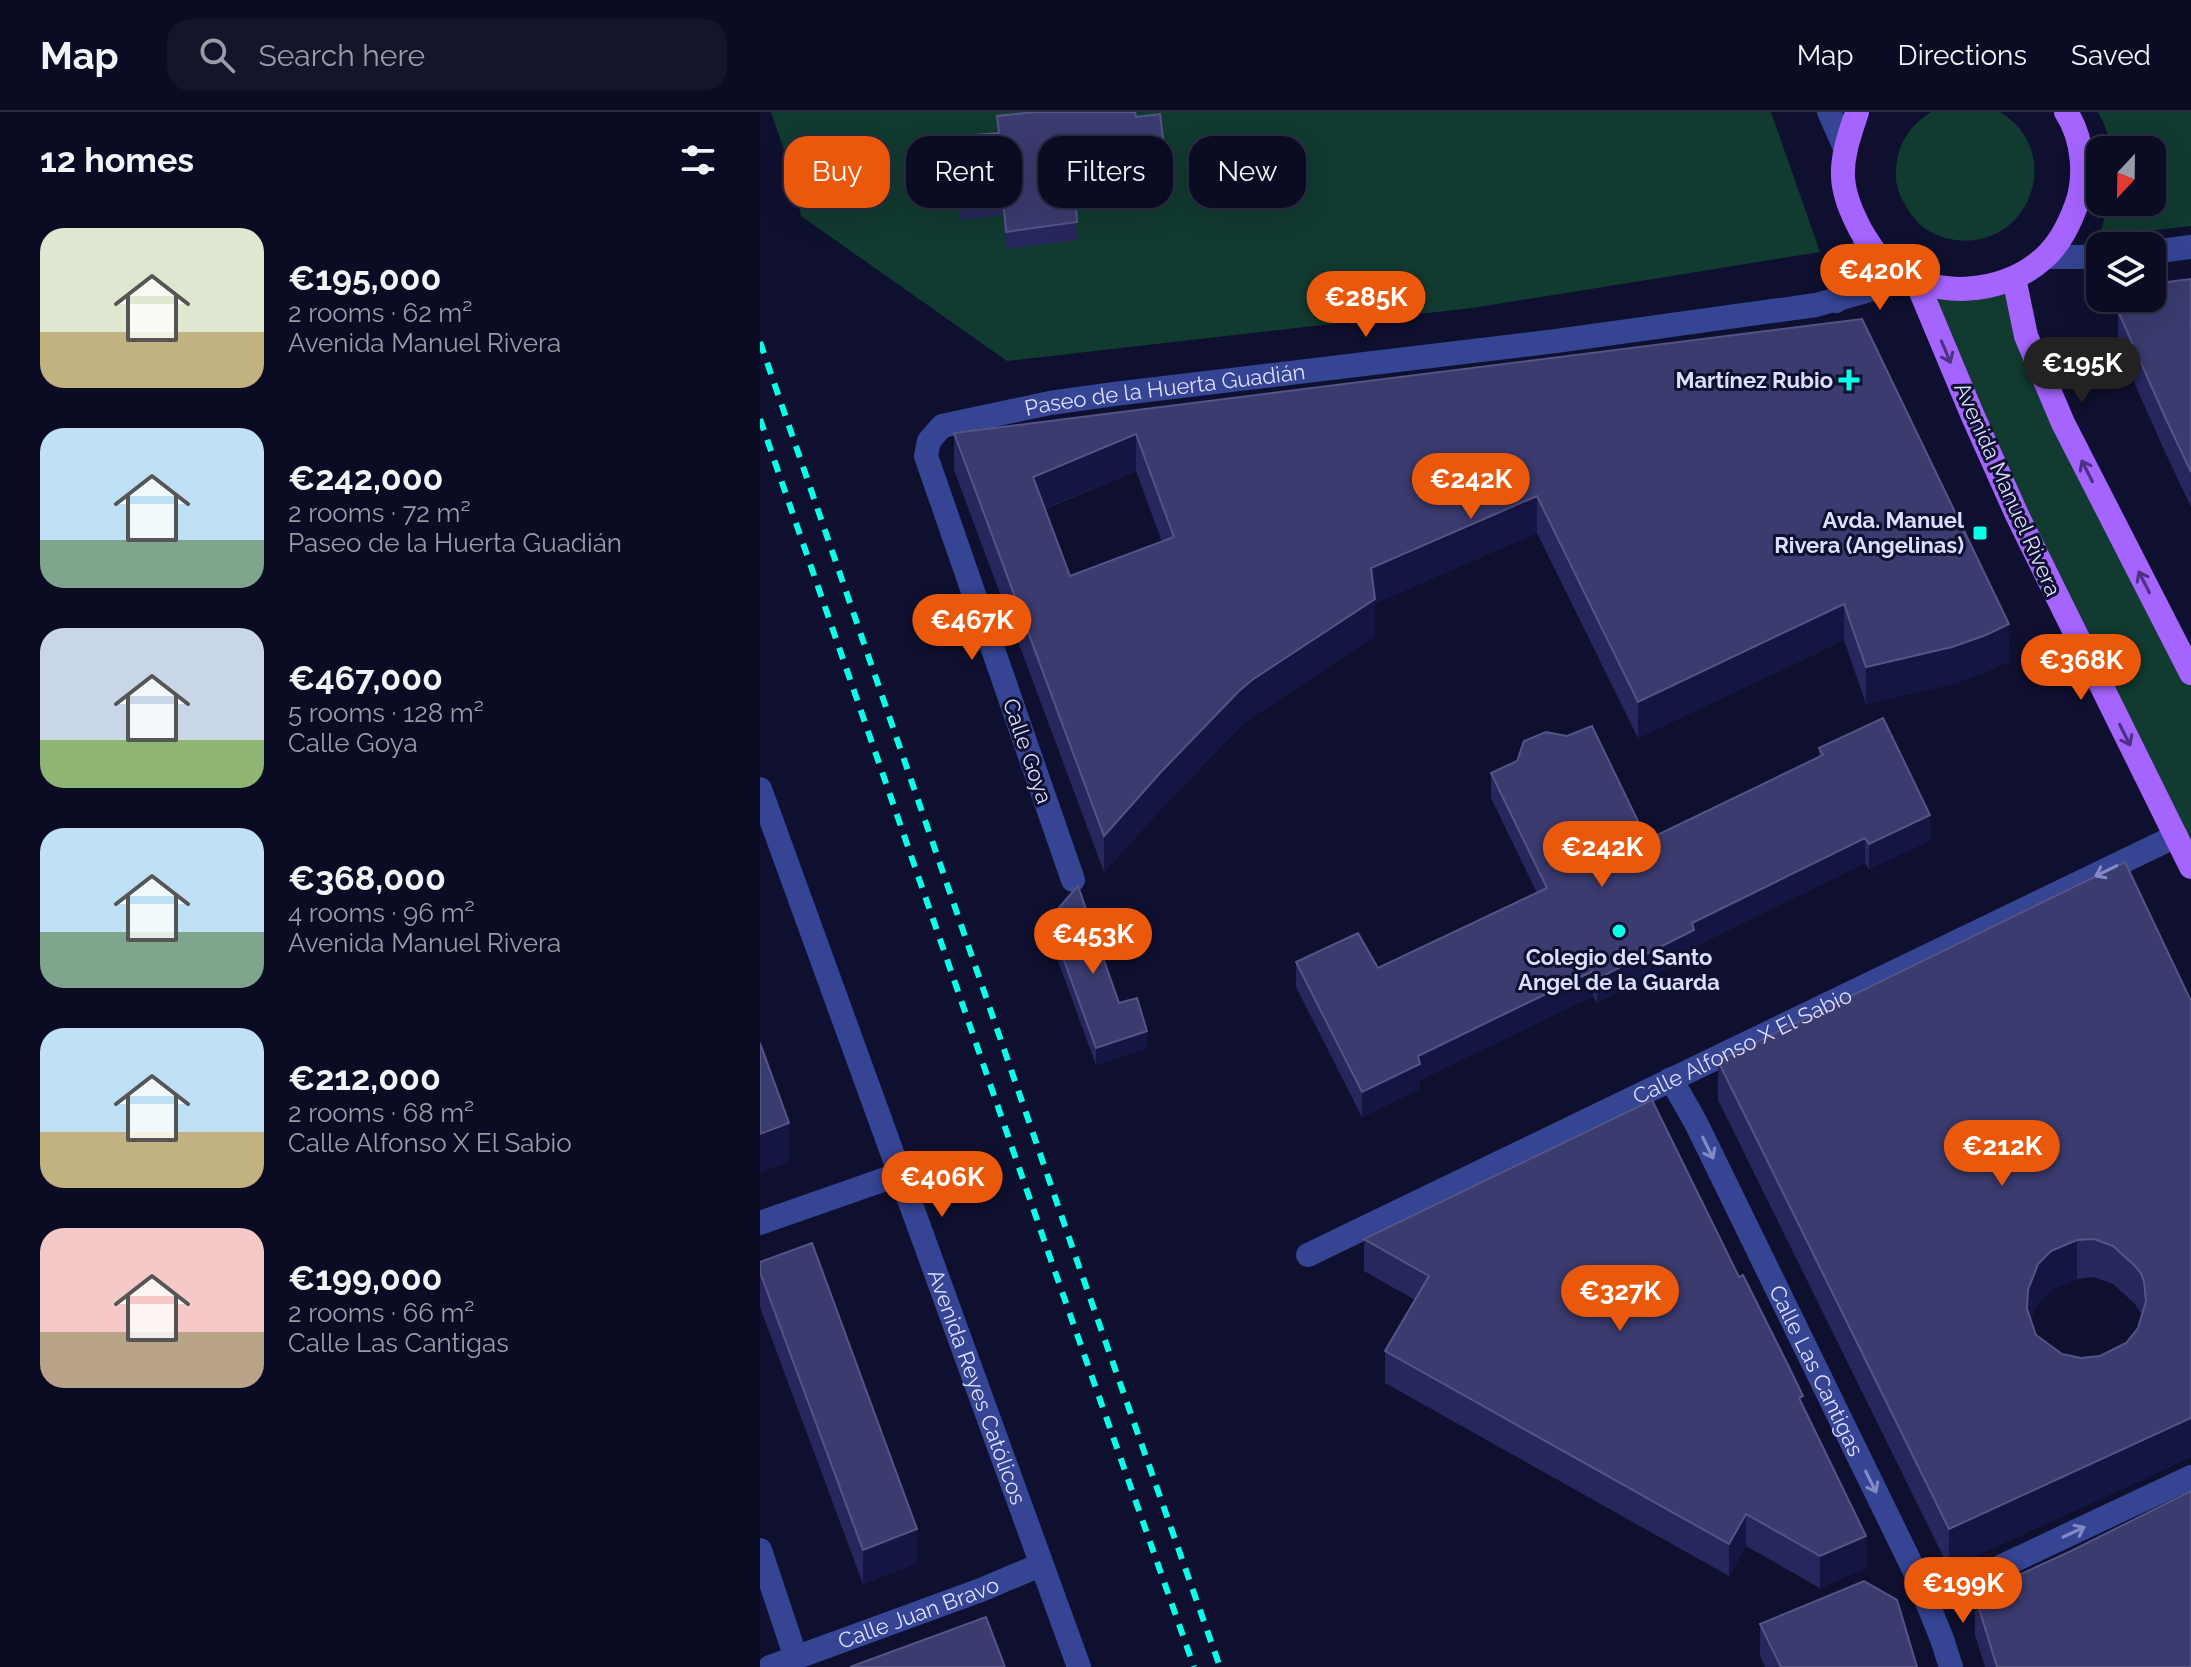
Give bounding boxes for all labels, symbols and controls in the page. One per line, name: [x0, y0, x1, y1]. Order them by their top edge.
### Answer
search box: [167, 19, 727, 91]
text: Map: [40, 33, 119, 78]
icon: search: [195, 33, 239, 77]
text: Search here: [259, 38, 425, 73]
text: Map: [1797, 39, 1854, 72]
text: Directions: [1898, 39, 2027, 72]
text: Saved: [2071, 39, 2151, 72]
chip: Buy: [784, 136, 890, 208]
chip: Rent: [906, 136, 1022, 208]
chip: Filters: [1038, 136, 1173, 208]
chip: New: [1189, 136, 1306, 208]
north arrow: [2086, 136, 2166, 216]
map controls: [2086, 136, 2166, 312]
icon: filters: [676, 138, 720, 182]
text: 12 homes: [40, 140, 194, 180]
button: layers: [2086, 232, 2166, 312]
pin: €420K: [1824, 244, 1936, 312]
text: €420K: [1838, 255, 1922, 285]
text: €195,000: [288, 258, 441, 298]
icon: home: [104, 260, 200, 356]
pin: €285K: [1310, 271, 1422, 339]
text: €285K: [1325, 282, 1407, 312]
text: 2 rooms · 62 m²: [288, 298, 472, 328]
text: Avenida Manuel Rivera: [288, 328, 561, 358]
pin: €195K: [2026, 337, 2138, 405]
one-way arrow: [1940, 339, 1955, 364]
text: €195K: [2042, 348, 2122, 378]
street label: Paseo de la Huerta Guadián: [1022, 358, 1307, 421]
place label: Martínez Rubio: [1676, 367, 1833, 393]
marker: Martínez Rubio: [1840, 371, 1858, 389]
street label: Avenida Manuel Rivera: [1949, 378, 2067, 600]
pin: €242K: [1415, 453, 1527, 521]
text: €242,000: [288, 458, 443, 498]
one-way arrow: [2079, 459, 2094, 483]
icon: home: [104, 460, 200, 556]
text: €242K: [1430, 464, 1512, 494]
text: 2 rooms · 72 m²: [288, 498, 471, 528]
place label: Avda. Manuel Rivera (Angelinas): [1774, 507, 1965, 558]
marker: Avda. Manuel Rivera (Angelinas): [1971, 524, 1989, 542]
text: Paseo de la Huerta Guadián: [288, 528, 622, 558]
one-way arrow: [2135, 570, 2151, 594]
pin: €467K: [916, 594, 1028, 662]
text: €467K: [930, 605, 1014, 635]
pin: €368K: [2025, 634, 2137, 702]
text: €368K: [2039, 645, 2123, 675]
text: €467,000: [288, 658, 443, 698]
icon: home: [104, 660, 200, 756]
street label: Calle Goya: [998, 695, 1058, 807]
text: 5 rooms · 128 m²: [288, 698, 484, 728]
one-way arrow: [2118, 723, 2133, 747]
text: Calle Goya: [288, 728, 418, 758]
pin: €242K: [1546, 821, 1658, 889]
text: €242K: [1561, 832, 1643, 862]
text: €368,000: [288, 858, 446, 898]
icon: home: [104, 860, 200, 956]
one-way arrow: [2095, 863, 2119, 879]
text: 4 rooms · 96 m²: [288, 898, 475, 928]
pin: €453K: [1037, 908, 1149, 976]
text: €453K: [1052, 919, 1134, 949]
marker: Colegio del Santo Angel de la Guarda: [1610, 922, 1628, 940]
text: Avenida Manuel Rivera: [288, 928, 561, 958]
place label: Colegio del Santo Angel de la Guarda: [1518, 944, 1720, 995]
street label: Calle Alfonso X El Sabio: [1628, 982, 1856, 1109]
text: €212,000: [288, 1058, 441, 1098]
icon: home: [104, 1060, 200, 1156]
text: 2 rooms · 68 m²: [288, 1098, 474, 1128]
pin: €212K: [1946, 1120, 2058, 1188]
text: Calle Alfonso X El Sabio: [288, 1128, 572, 1158]
text: €212K: [1962, 1131, 2042, 1161]
one-way arrow: [1701, 1135, 1716, 1159]
pin: €406K: [886, 1151, 998, 1219]
text: €406K: [900, 1162, 984, 1192]
text: €199,000: [288, 1258, 443, 1298]
icon: home: [104, 1260, 200, 1356]
pin: €327K: [1564, 1265, 1676, 1333]
street label: Avenida Reyes Católicos: [923, 1266, 1032, 1508]
text: €327K: [1579, 1276, 1661, 1306]
street label: Calle Las Cantigas: [1764, 1281, 1869, 1460]
text: 2 rooms · 66 m²: [288, 1298, 474, 1328]
text: Calle Las Cantigas: [288, 1328, 509, 1358]
one-way arrow: [1864, 1470, 1879, 1494]
one-way arrow: [2062, 1524, 2086, 1539]
pin: €199K: [1907, 1557, 2019, 1625]
text: €199K: [1922, 1568, 2004, 1598]
street label: Calle Juan Bravo: [834, 1571, 1003, 1654]

